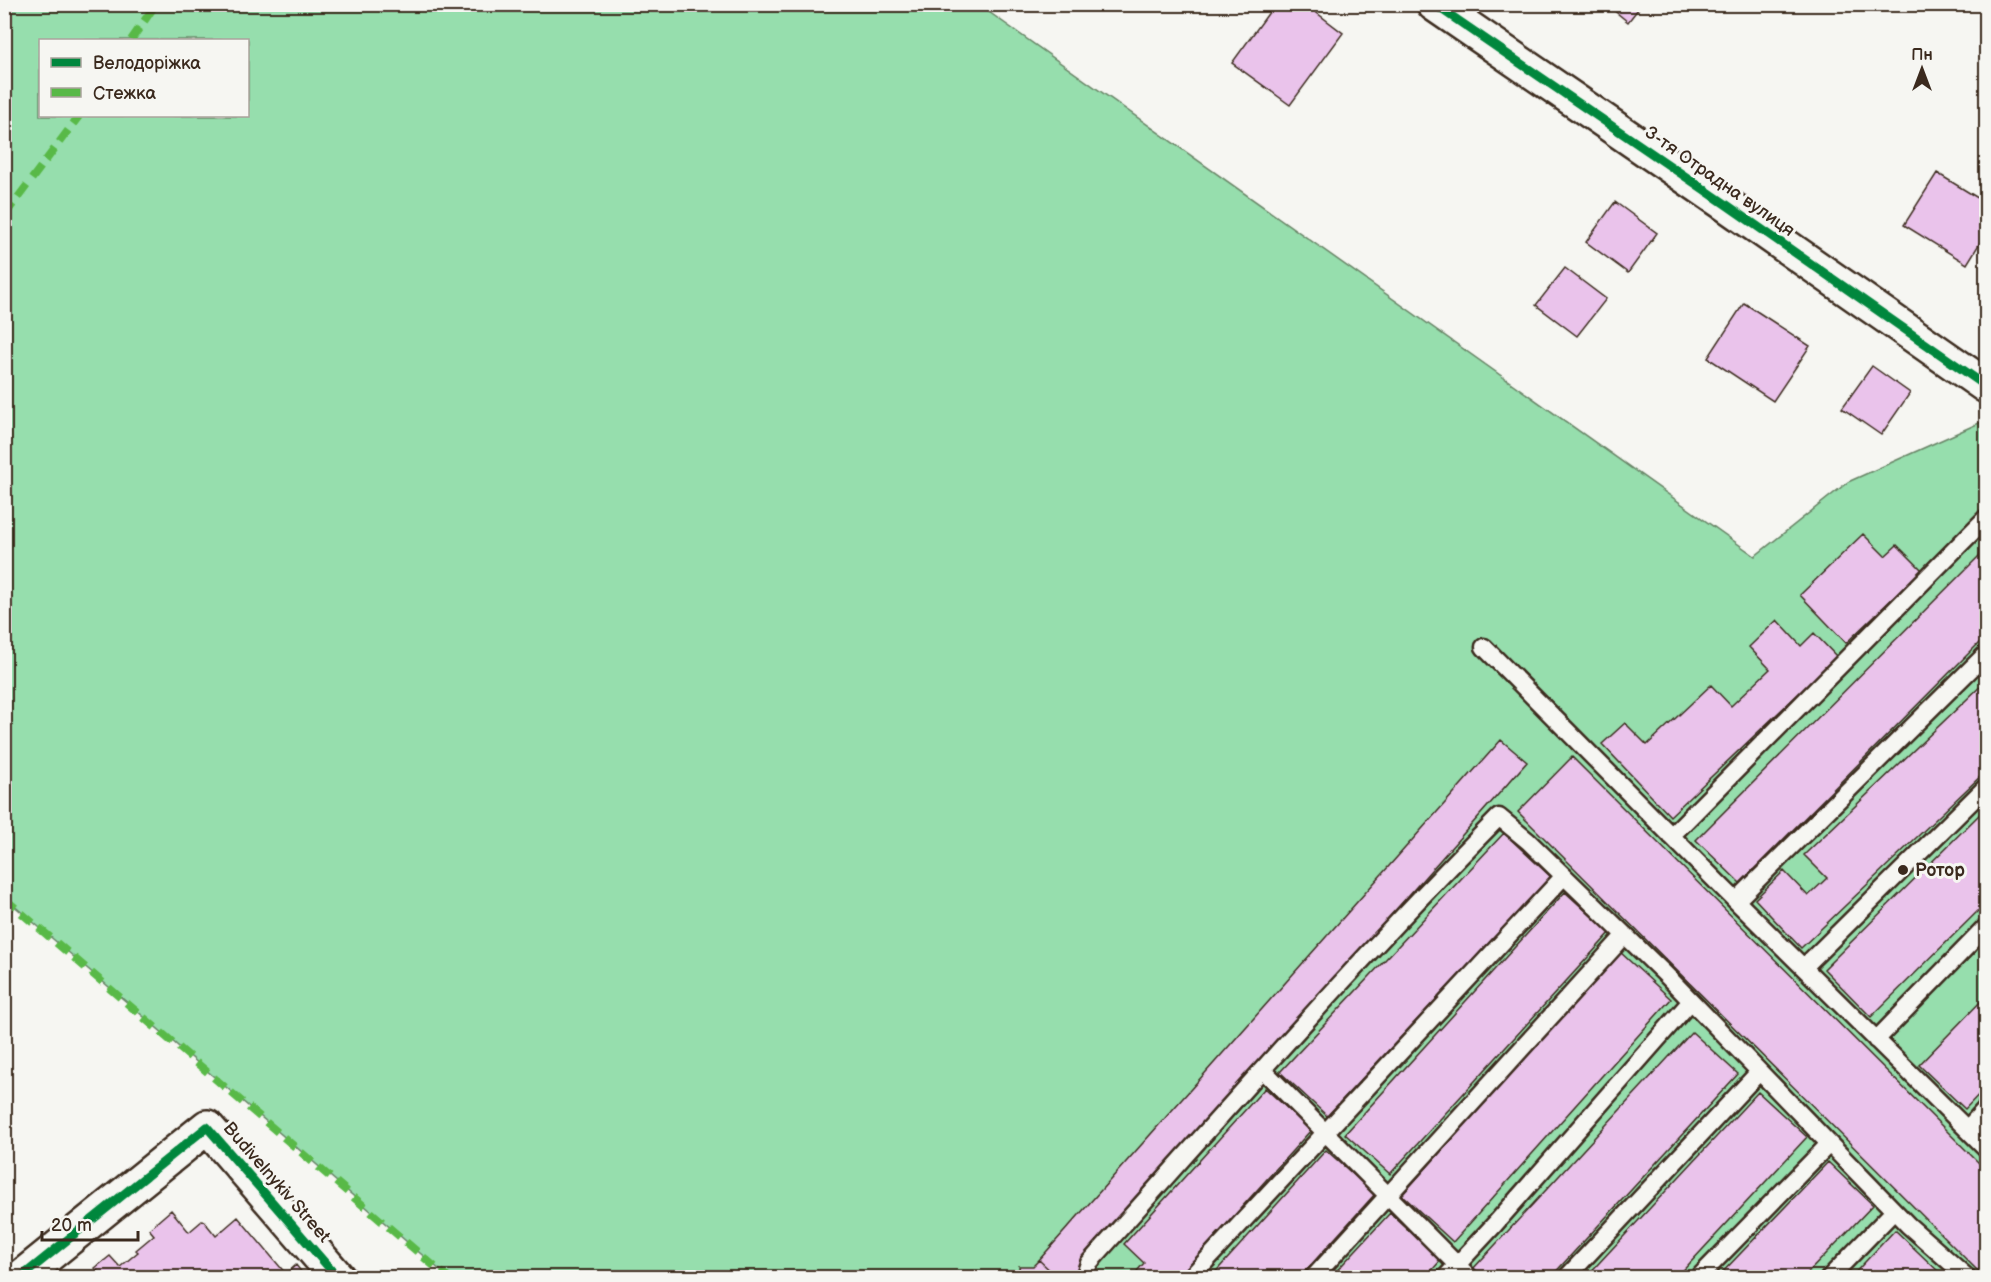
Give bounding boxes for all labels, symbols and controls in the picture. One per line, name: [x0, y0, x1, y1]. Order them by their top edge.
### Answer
legend: [39, 39, 249, 117]
north arrow: [1892, 39, 1952, 99]
text: Пн: [1911, 46, 1933, 65]
text: Велодоріжка: [93, 53, 201, 74]
text: Стежка: [93, 83, 156, 104]
street label: 3-тя Отрадна вулиця: [1641, 122, 1799, 241]
place label: Ротор: [1915, 860, 1965, 881]
marker: Ротор: [1896, 863, 1910, 877]
street label: Budivelnykiv Street: [219, 1118, 335, 1247]
scale bar: [42, 1204, 138, 1242]
text: 20 m: [51, 1215, 92, 1236]

